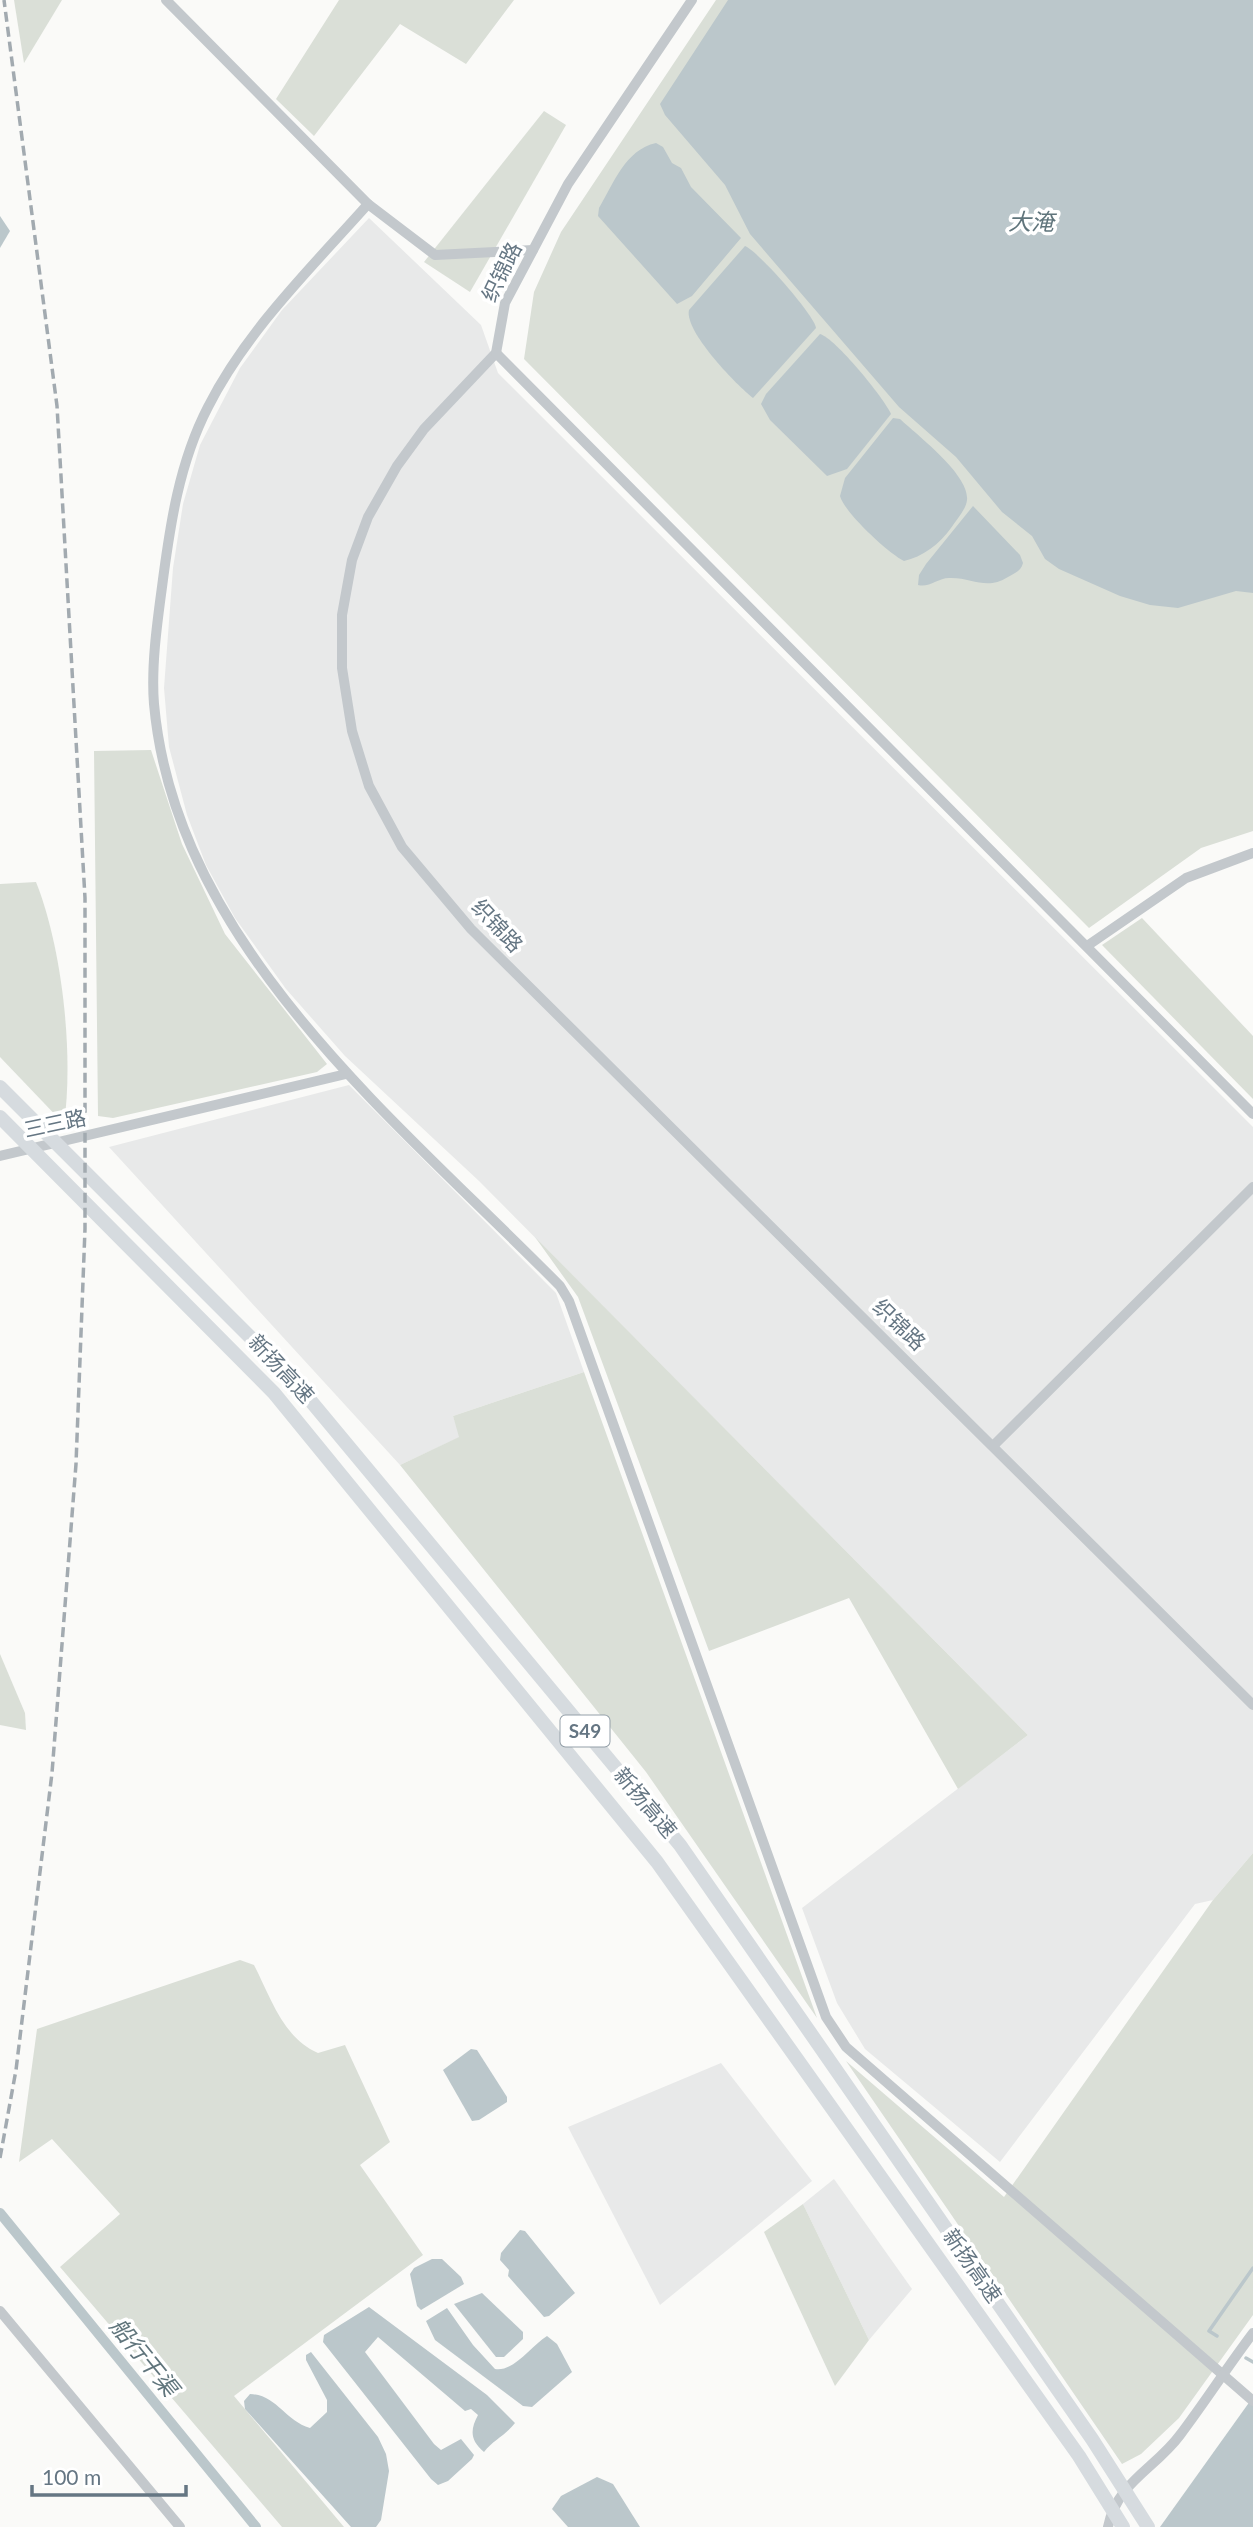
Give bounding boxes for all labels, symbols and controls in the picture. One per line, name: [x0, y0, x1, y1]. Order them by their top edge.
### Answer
water label: 大淹: [1008, 207, 1058, 235]
street label: 织锦路: [476, 238, 526, 305]
street label: 织锦路: [467, 893, 529, 957]
street label: 三三路: [21, 1104, 88, 1141]
street label: 织锦路: [869, 1293, 931, 1355]
street label: 新扬高速: [244, 1329, 320, 1407]
road number: S49: [560, 1716, 610, 1746]
street label: 新扬高速: [610, 1762, 683, 1842]
street label: 新扬高速: [939, 2224, 1008, 2307]
water label: 船行干渠: [105, 2312, 186, 2403]
scale bar: [32, 2454, 186, 2498]
text: 100 m: [42, 2464, 101, 2489]

